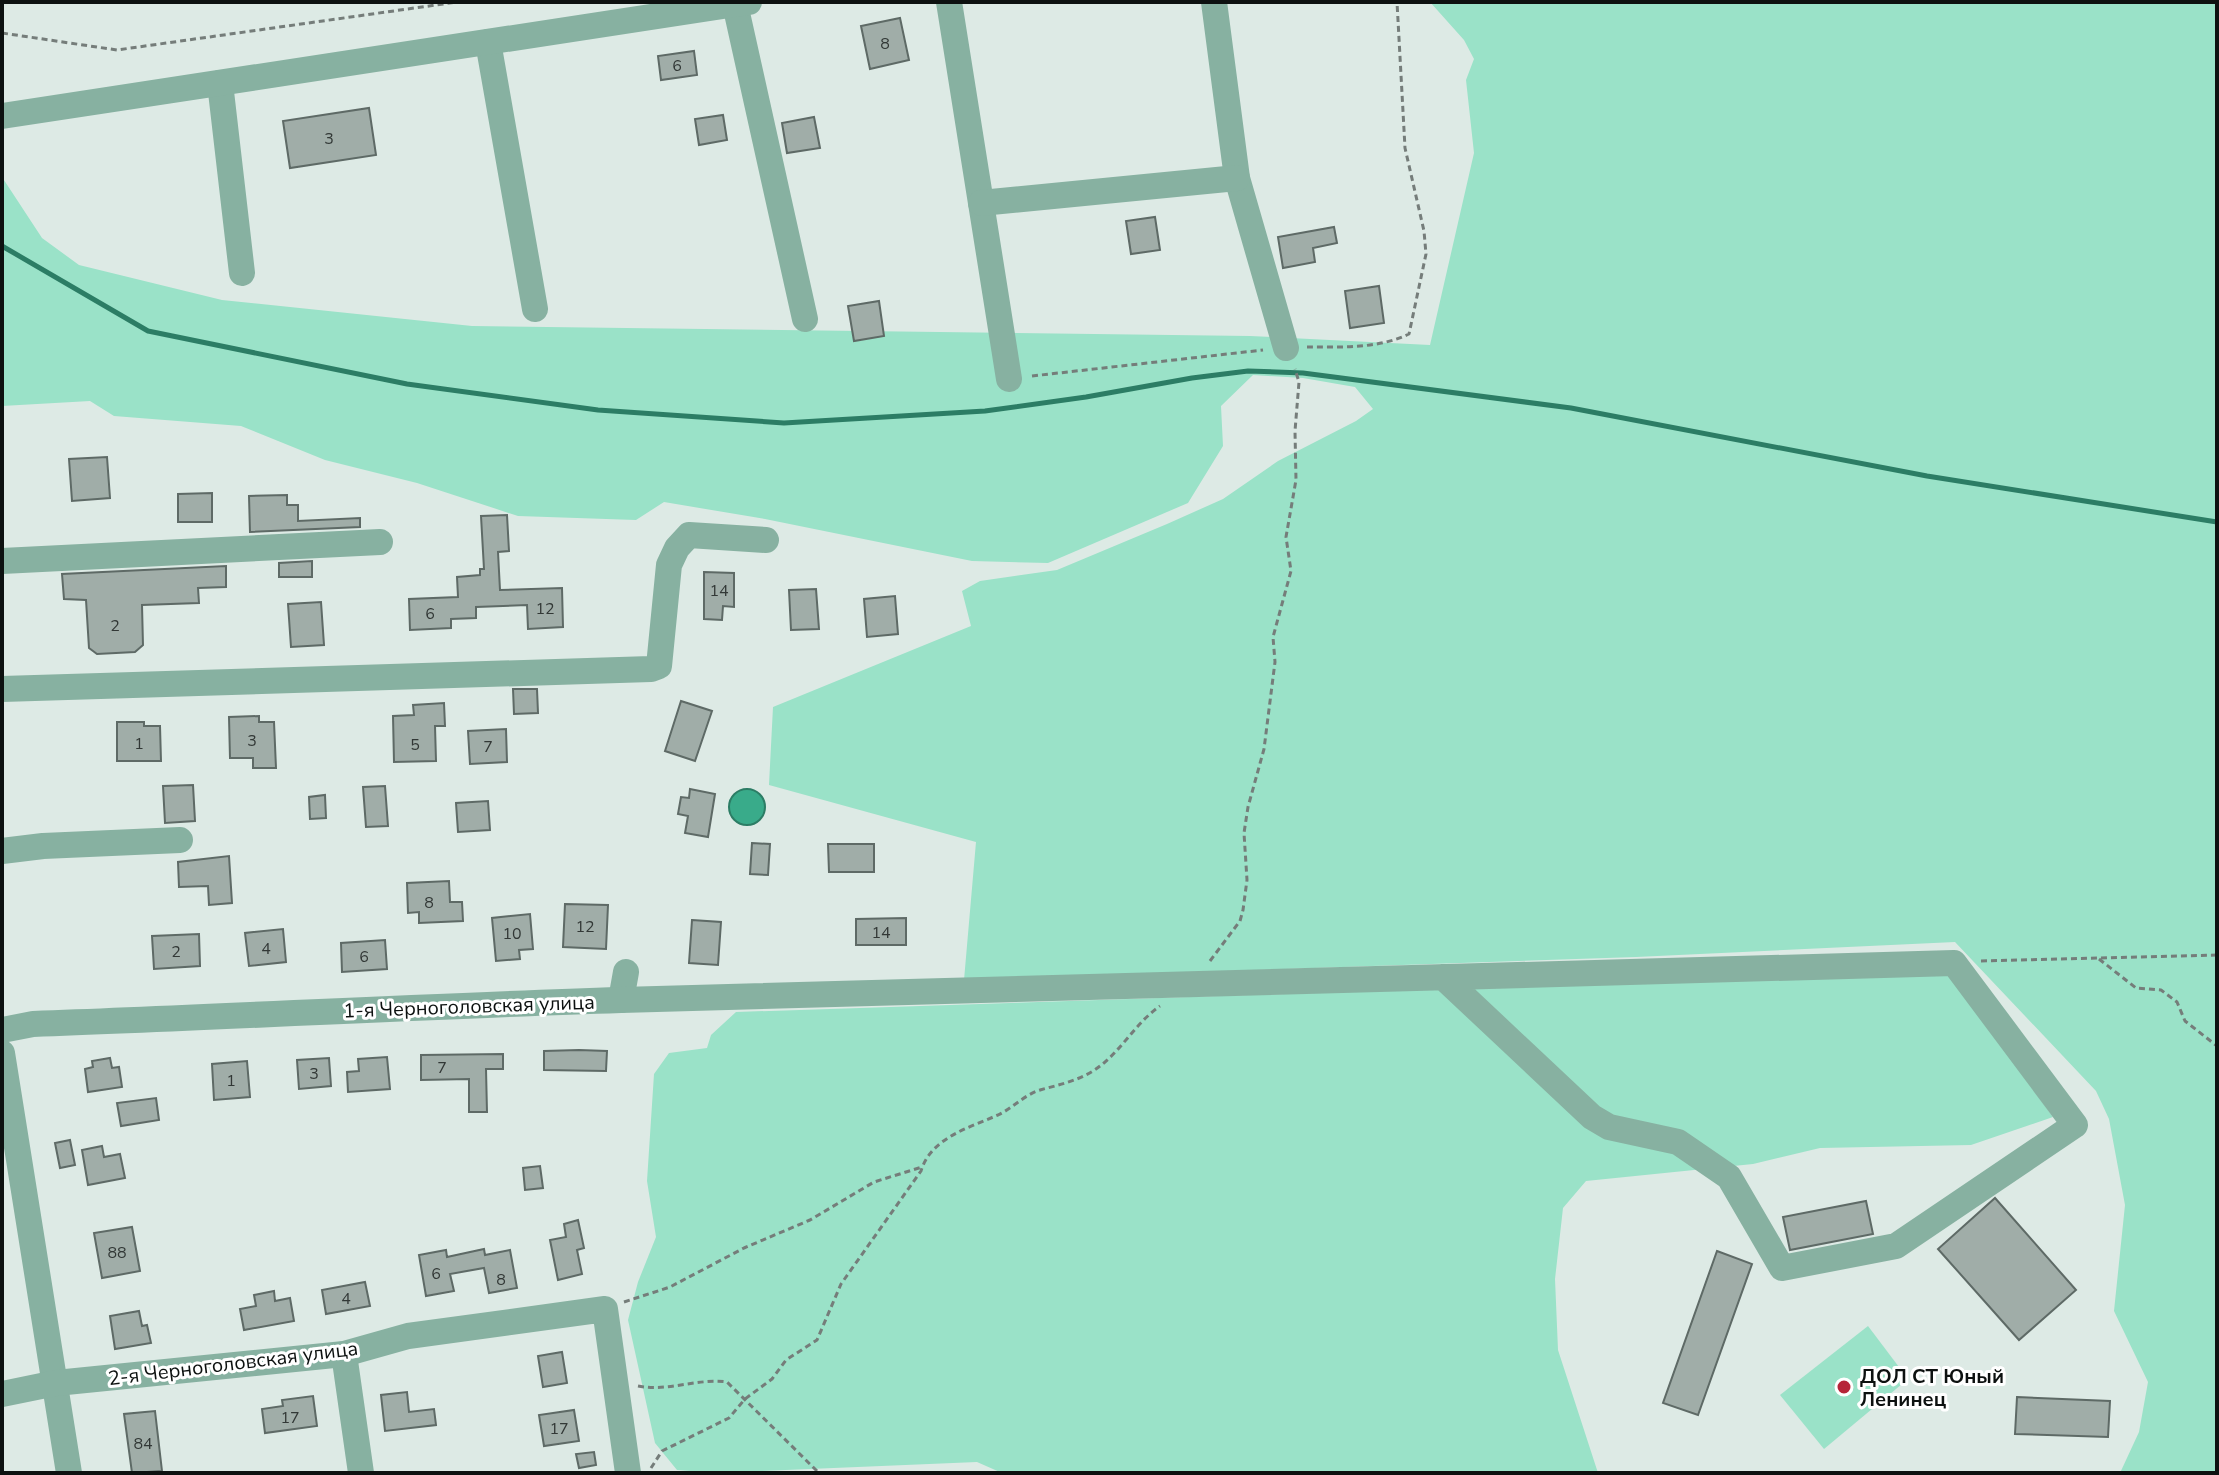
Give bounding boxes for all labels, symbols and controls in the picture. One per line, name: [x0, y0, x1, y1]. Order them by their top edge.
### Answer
house number: 8: [880, 33, 890, 55]
house number: 6: [672, 55, 682, 77]
house number: 3: [324, 128, 334, 150]
house number: 14: [709, 580, 729, 602]
house number: 12: [535, 598, 555, 620]
house number: 6: [425, 603, 435, 625]
house number: 2: [110, 615, 120, 637]
house number: 3: [247, 730, 257, 752]
house number: 1: [134, 733, 144, 755]
house number: 5: [410, 734, 420, 756]
house number: 7: [483, 736, 493, 758]
house number: 8: [424, 892, 434, 914]
house number: 12: [575, 916, 595, 938]
house number: 14: [871, 922, 891, 944]
house number: 10: [502, 923, 522, 945]
house number: 4: [261, 938, 271, 960]
house number: 2: [171, 941, 181, 963]
house number: 6: [359, 946, 369, 968]
street label: 1-я Черноголовская улица: [343, 989, 595, 1024]
house number: 7: [437, 1057, 447, 1079]
house number: 3: [309, 1063, 319, 1085]
house number: 1: [226, 1070, 236, 1092]
house number: 88: [107, 1242, 127, 1264]
house number: 6: [431, 1263, 441, 1285]
house number: 8: [496, 1269, 506, 1291]
house number: 4: [341, 1288, 351, 1310]
street label: 2-я Черноголовская улица: [107, 1335, 360, 1392]
place label: ДОЛ СТ Юный Ленинец: [1860, 1363, 2004, 1413]
marker: ДОЛ СТ Юный Ленинец: [1835, 1378, 1853, 1396]
house number: 17: [280, 1407, 300, 1429]
house number: 17: [549, 1418, 569, 1440]
house number: 84: [133, 1433, 153, 1455]

